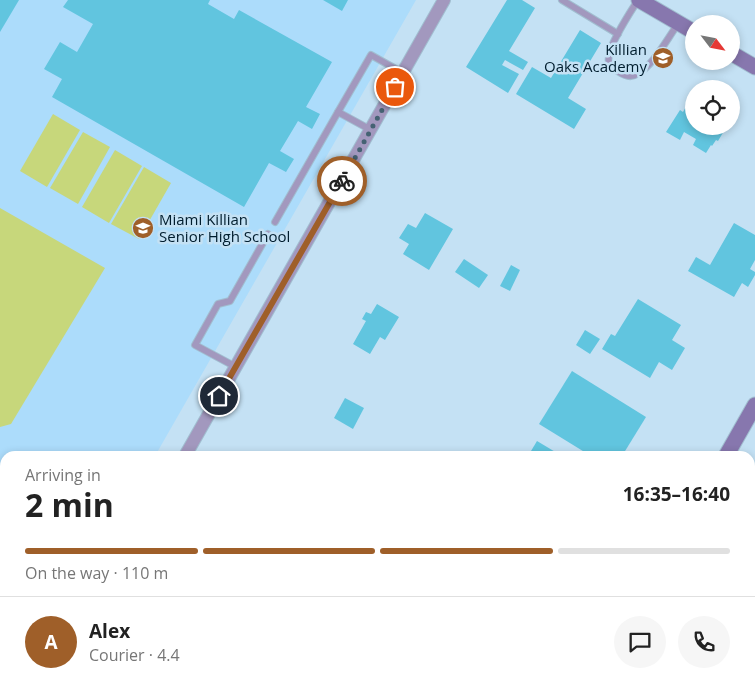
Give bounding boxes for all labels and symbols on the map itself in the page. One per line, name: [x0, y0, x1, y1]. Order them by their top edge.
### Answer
north arrow: [685, 15, 740, 70]
place label: Killian Oaks Academy: [544, 39, 647, 76]
school or university icon: Killian Oaks Academy: [651, 46, 675, 70]
pin: [374, 66, 416, 108]
courier: [317, 156, 367, 206]
place label: Miami Killian Senior High School: [159, 209, 290, 246]
school or university icon: Miami Killian Senior High School: [131, 216, 155, 240]
pin: [198, 375, 240, 417]

